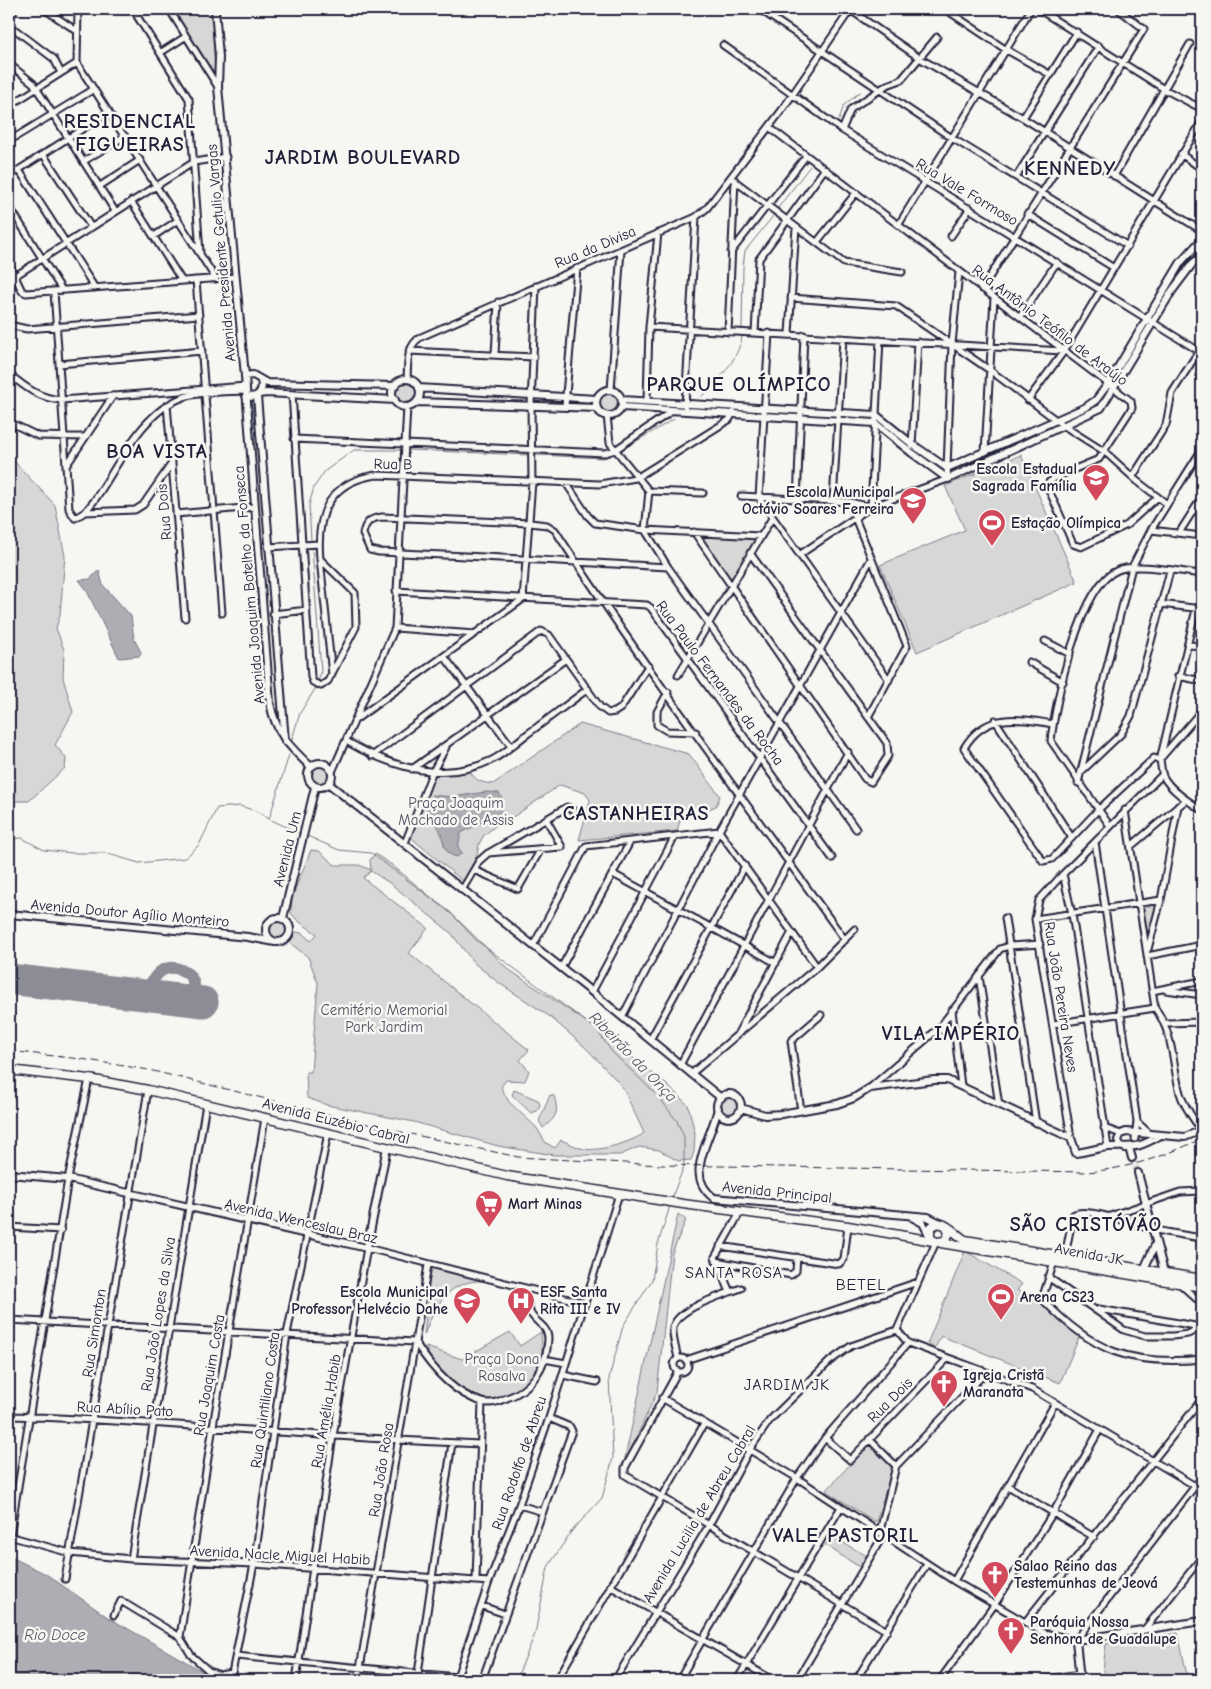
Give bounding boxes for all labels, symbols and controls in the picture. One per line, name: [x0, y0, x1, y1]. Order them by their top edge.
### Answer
district label: RESIDENCIAL FIGUEIRAS: [64, 110, 196, 156]
street label: Avenida Presidente Getulio Vargas: [203, 144, 239, 362]
district label: JARDIM BOULEVARD: [265, 146, 461, 169]
street label: Rua Vale Formoso: [913, 154, 1021, 230]
district label: KENNEDY: [1024, 157, 1116, 180]
street label: Rua da Divisa: [552, 222, 638, 272]
street label: Rua Antônio Teófilo de Araújo: [969, 261, 1131, 390]
district label: PARQUE OLÍMPICO: [647, 372, 831, 396]
district label: BOA VISTA: [106, 440, 208, 463]
street label: Rua B: [374, 455, 412, 473]
place label: Escola Estadual Sagrada Família: [972, 460, 1077, 495]
school or university icon: Escola Estadual Sagrada Família: [1081, 463, 1111, 502]
street label: Avenida Joaquim Botelho da Fonseca: [230, 465, 268, 705]
street label: Rua Dois: [153, 483, 175, 541]
place label: Escola Municipal Octávio Soares Ferreira: [742, 483, 894, 518]
school or university icon: Escola Municipal Octávio Soares Ferreira: [898, 486, 928, 525]
sports icon: Estação Olímpica: [977, 508, 1007, 547]
place label: Estação Olímpica: [1011, 514, 1121, 532]
street label: Rua Paulo Fernandes da Rocha: [652, 597, 788, 769]
park label: Praça Joaquim Machado de Assis: [398, 794, 514, 829]
district label: CASTANHEIRAS: [563, 802, 709, 825]
street label: Avenida Um: [269, 809, 305, 889]
street label: Avenida Doutor Agílio Monteiro: [30, 895, 230, 931]
street label: Rua João Pereira Neves: [1040, 920, 1082, 1074]
park label: Cemitério Memorial Park Jardim: [320, 1001, 448, 1036]
water label: Ribeirão da Onça: [585, 1008, 681, 1106]
district label: VILA IMPÉRIO: [882, 1021, 1020, 1045]
street label: Avenida Euzébio Cabral: [261, 1094, 411, 1148]
street label: Avenida Principal: [721, 1177, 833, 1207]
supermarket icon: Mart Minas: [474, 1189, 504, 1228]
street label: Avenida Wenceslau Braz: [223, 1195, 380, 1247]
place label: Mart Minas: [508, 1195, 582, 1213]
district label: SÃO CRISTÓVÃO: [1010, 1212, 1162, 1236]
street label: Rua João Lopes da Silva: [137, 1235, 179, 1393]
street label: Avenida JK: [1053, 1239, 1126, 1269]
district label: SANTA ROSA: [685, 1264, 783, 1282]
district label: BETEL: [836, 1276, 886, 1294]
sports icon: Arena CS23: [986, 1282, 1016, 1321]
place label: Escola Municipal Professor Helvécio Dahe: [291, 1283, 448, 1318]
place label: ESF Santa Rita III e IV: [540, 1283, 620, 1318]
school or university icon: Escola Municipal Professor Helvécio Dahe: [452, 1286, 482, 1325]
hospital icon: ESF Santa Rita III e IV: [506, 1286, 536, 1325]
street label: Rua Simonton: [78, 1287, 110, 1379]
place label: Arena CS23: [1020, 1288, 1094, 1306]
street label: Rua Joaquim Costa: [189, 1313, 229, 1437]
street label: Rua Quintiliano Costa: [247, 1331, 283, 1469]
park label: Praça Dona Rosalva: [464, 1350, 540, 1385]
street label: Rua Amélia Habib: [307, 1353, 345, 1469]
place label: Igreja Cristã Maranata: [963, 1366, 1045, 1401]
church icon: Igreja Cristã Maranata: [929, 1369, 959, 1408]
street label: Rua Dois: [864, 1374, 916, 1426]
district label: JARDIM JK: [744, 1376, 830, 1394]
street label: Rua Rodolfo de Abreu: [488, 1394, 550, 1532]
street label: Rua Abílio Pato: [76, 1397, 174, 1421]
street label: Rua João Rosa: [365, 1421, 397, 1519]
street label: Avenida Lucilia de Abreu Cabral: [639, 1422, 759, 1606]
district label: VALE PASTORIL: [773, 1524, 919, 1547]
street label: Avenida Nacle Miguel Habib: [189, 1541, 371, 1569]
place label: Salao Reino das Testemunhas de Jeová: [1014, 1557, 1158, 1592]
church icon: Salao Reino das Testemunhas de Jeová: [980, 1560, 1010, 1599]
place label: Paróquia Nossa Senhora de Guadalupe: [1030, 1613, 1176, 1648]
church icon: Paróquia Nossa Senhora de Guadalupe: [996, 1616, 1026, 1655]
water label: Rio Doce: [24, 1626, 86, 1644]

